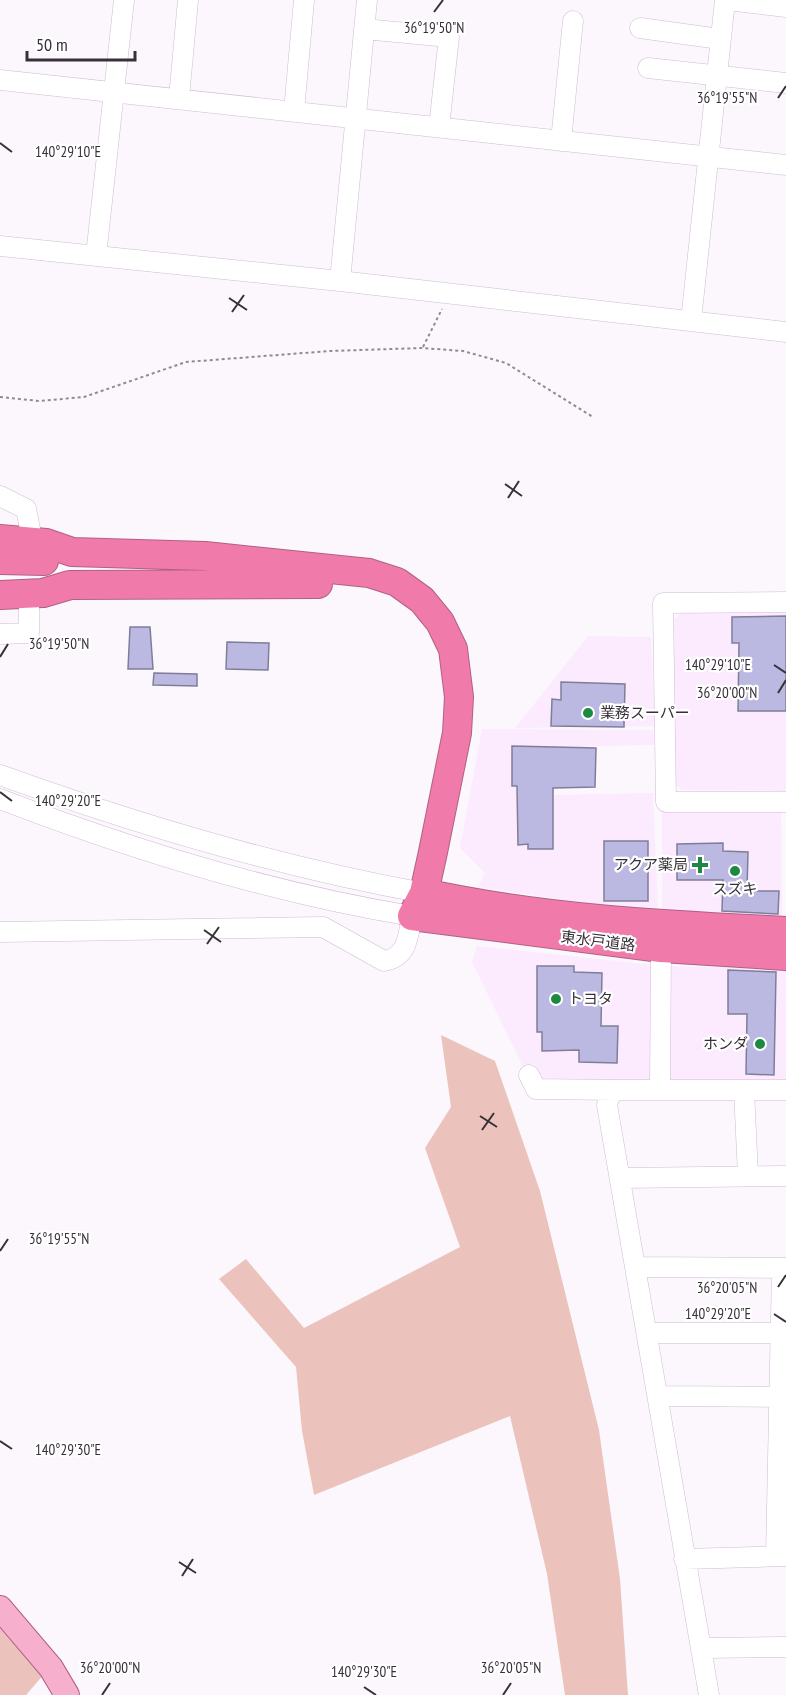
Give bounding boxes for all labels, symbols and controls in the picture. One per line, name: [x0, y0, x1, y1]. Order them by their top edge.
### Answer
text: 36°19'50"N: [404, 18, 464, 37]
scale bar: [27, 24, 135, 62]
text: 50 m: [36, 33, 68, 56]
text: 36°19'55"N: [697, 88, 757, 107]
text: 140°29'10"E: [35, 142, 101, 161]
text: 36°19'50"N: [29, 634, 89, 653]
text: 140°29'10"E: [685, 655, 751, 674]
text: 36°20'00"N: [697, 683, 757, 702]
place label: 業務スーパー: [600, 703, 690, 722]
marker: 業務スーパー: [581, 706, 595, 720]
text: 140°29'20"E: [35, 791, 101, 810]
place label: アクア薬局: [614, 855, 688, 874]
marker: アクア薬局: [693, 858, 707, 872]
marker: スズキ: [728, 864, 742, 878]
place label: スズキ: [712, 879, 758, 898]
street label: 東水戸道路: [560, 927, 636, 955]
place label: トヨタ: [568, 989, 613, 1008]
marker: トヨタ: [549, 992, 563, 1006]
place label: ホンダ: [703, 1034, 748, 1053]
marker: ホンダ: [753, 1037, 767, 1051]
text: 36°19'55"N: [29, 1229, 89, 1248]
text: 36°20'05"N: [697, 1278, 757, 1297]
text: 140°29'20"E: [685, 1304, 751, 1323]
text: 140°29'30"E: [35, 1440, 101, 1459]
text: 36°20'00"N: [80, 1658, 140, 1677]
text: 36°20'05"N: [481, 1658, 541, 1677]
text: 140°29'30"E: [331, 1662, 397, 1681]

